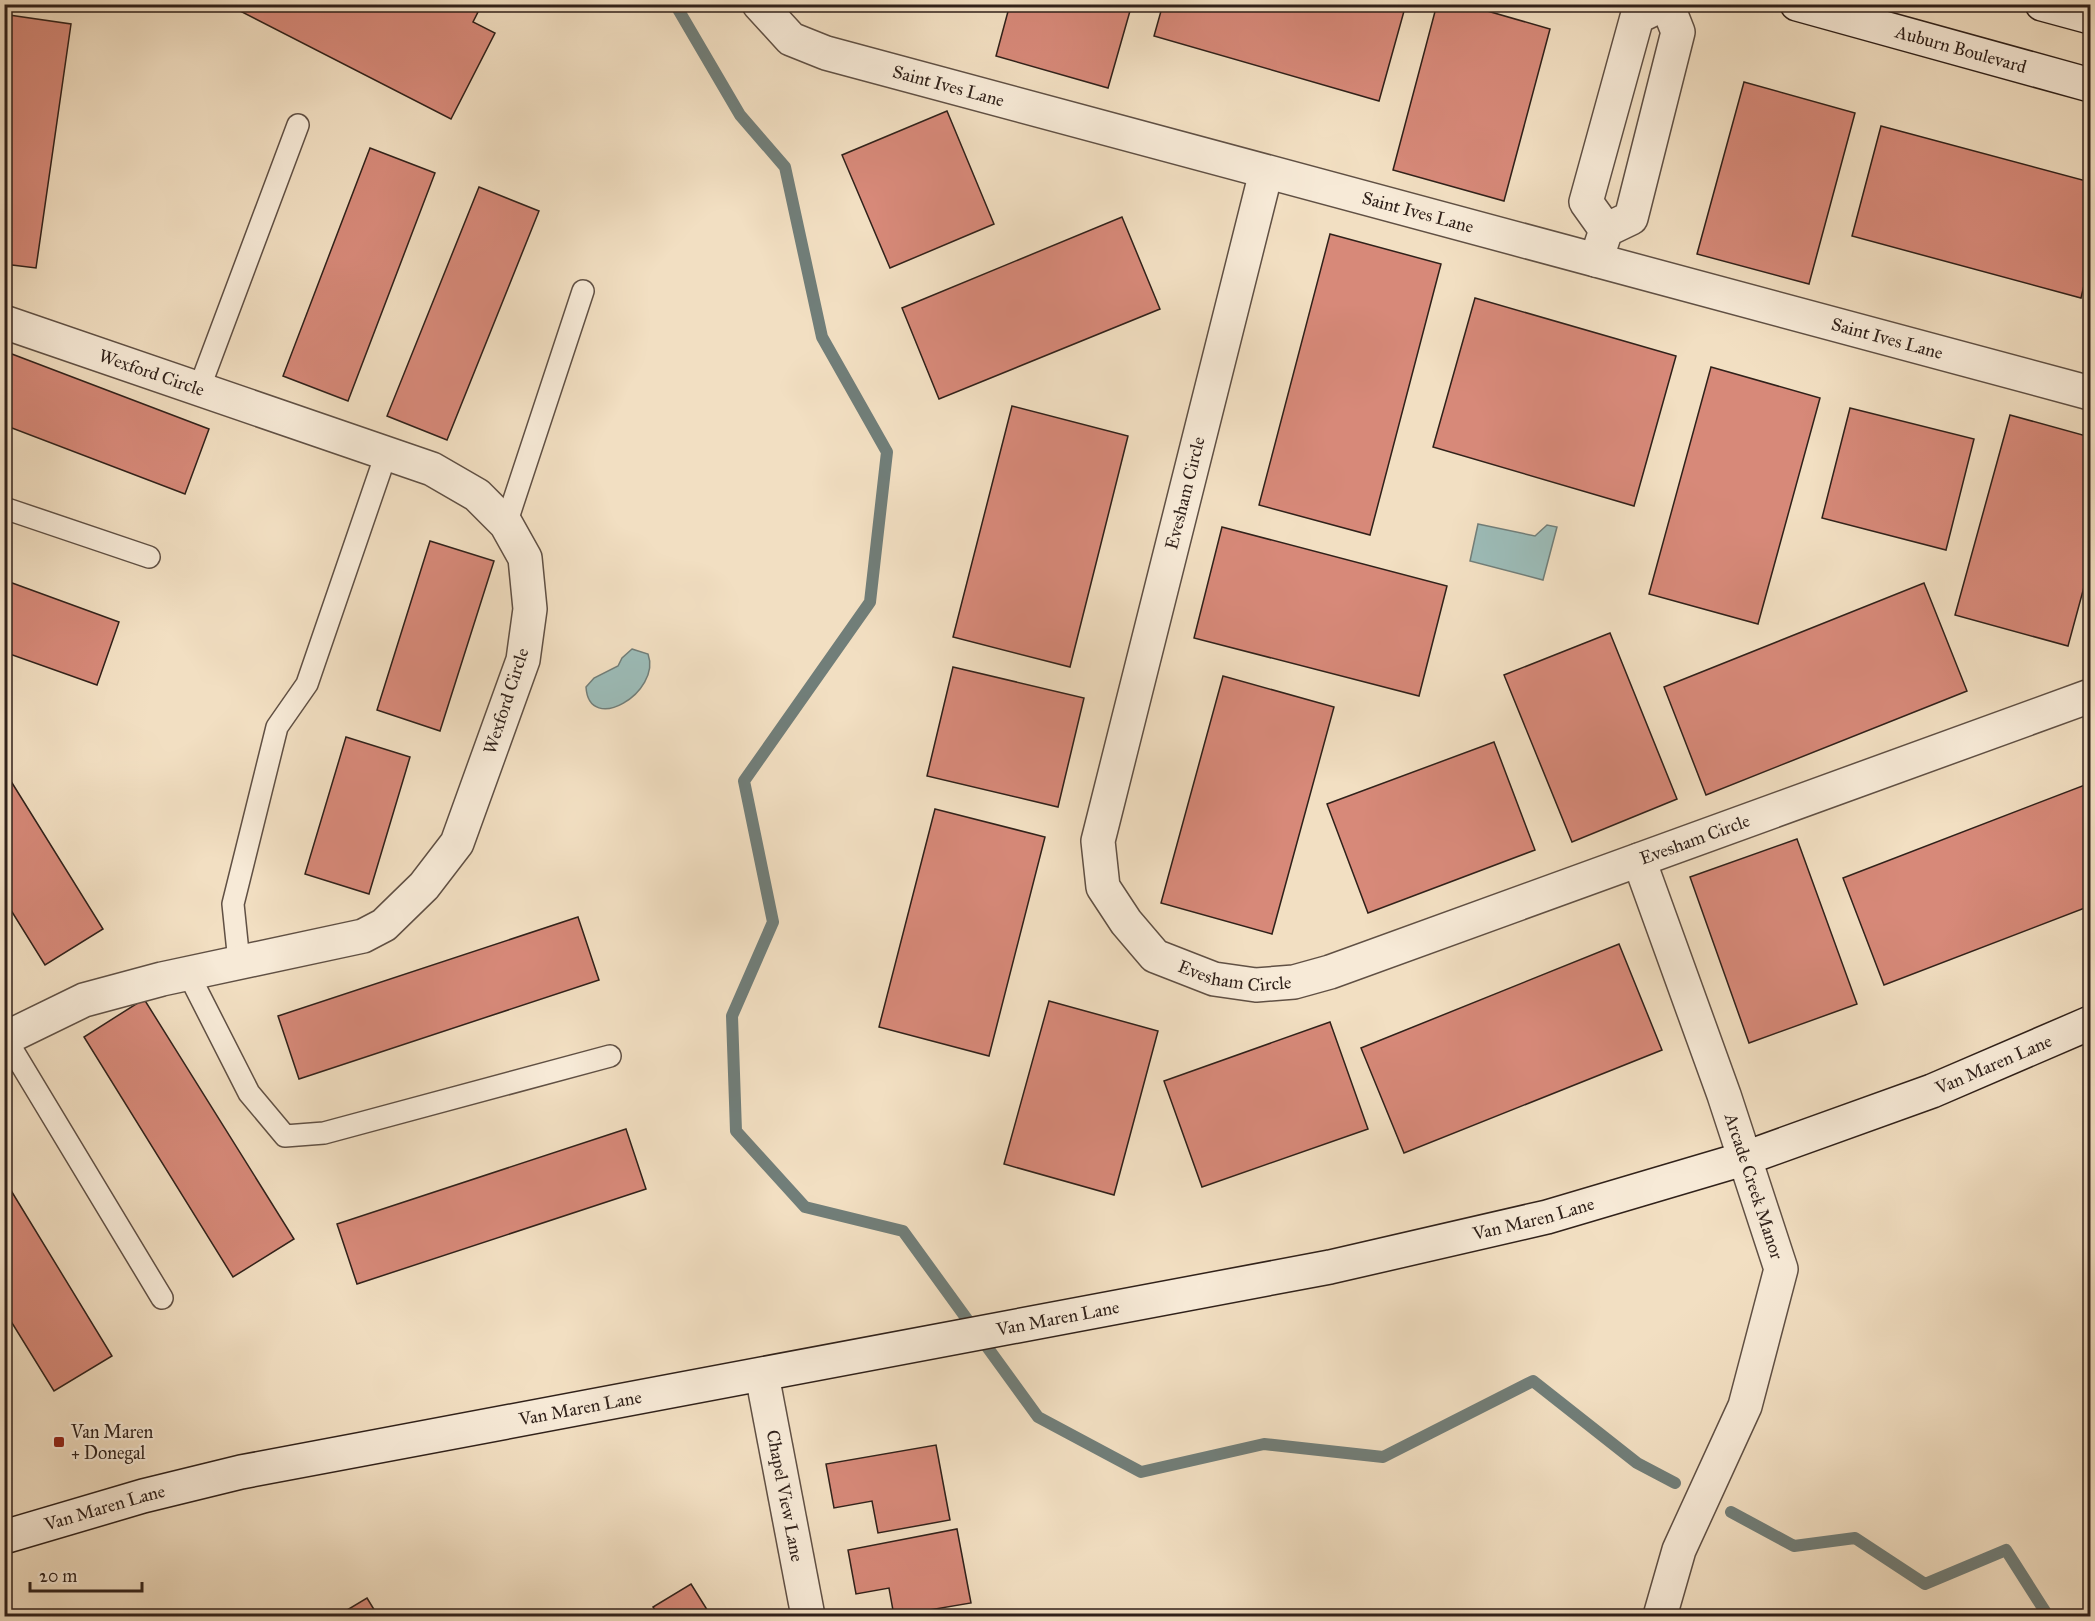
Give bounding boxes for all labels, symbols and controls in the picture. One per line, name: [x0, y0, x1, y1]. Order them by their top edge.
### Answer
street label: Auburn Boulevard: [1892, 20, 2029, 78]
street label: Saint Ives Lane: [890, 60, 1007, 111]
street label: Saint Ives Lane: [1360, 187, 1476, 238]
street label: Saint Ives Lane: [1829, 313, 1945, 364]
street label: Wexford Circle: [96, 344, 207, 401]
street label: Evesham Circle: [1160, 434, 1210, 552]
street label: Wexford Circle: [479, 645, 533, 757]
street label: Evesham Circle: [1637, 809, 1753, 870]
street label: Evesham Circle: [1175, 955, 1292, 996]
street label: Van Maren Lane: [1931, 1030, 2055, 1100]
street label: Arcade Creek Manor: [1719, 1110, 1788, 1262]
street label: Van Maren Lane: [1470, 1193, 1597, 1245]
street label: Van Maren Lane: [994, 1296, 1121, 1341]
street label: Van Maren Lane: [516, 1386, 643, 1431]
place label: Van Maren + Donegal: [70, 1421, 154, 1465]
street label: Chapel View Lane: [762, 1428, 808, 1564]
marker: Van Maren + Donegal: [52, 1435, 66, 1449]
street label: Van Maren Lane: [41, 1480, 167, 1536]
scale bar: [30, 1555, 142, 1593]
text: 20 m: [39, 1565, 77, 1587]

